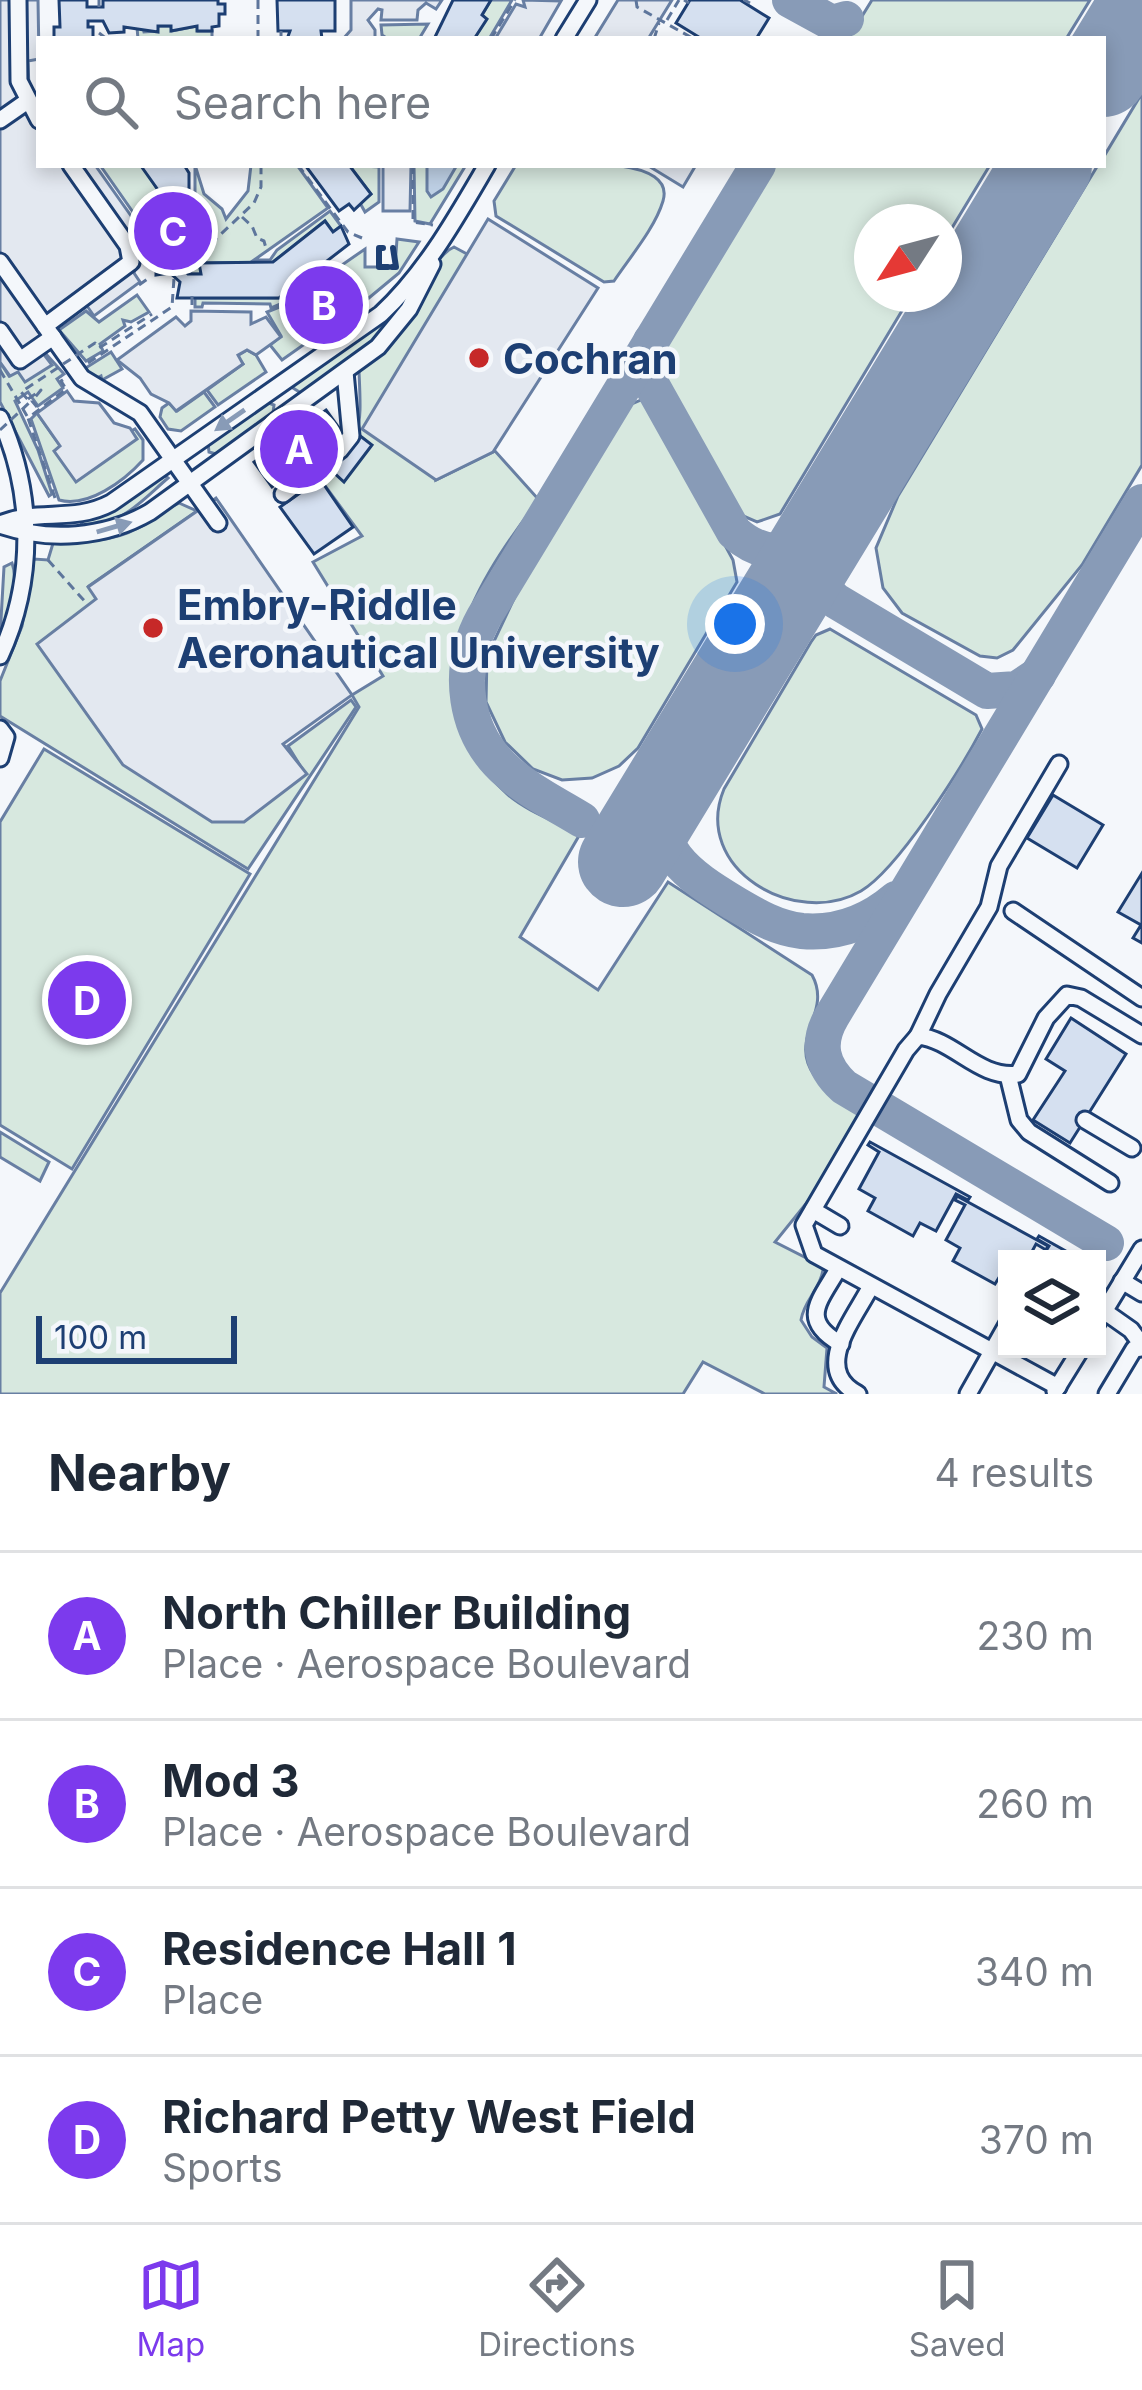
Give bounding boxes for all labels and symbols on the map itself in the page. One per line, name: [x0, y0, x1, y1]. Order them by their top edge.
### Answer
pin: C: [134, 186, 212, 276]
north arrow: [854, 204, 962, 312]
pin: B: [285, 260, 363, 350]
place label: Cochran: [503, 333, 678, 384]
marker: Cochran: [466, 345, 492, 371]
pin: A: [260, 404, 338, 494]
one-way arrow: [214, 408, 246, 431]
one-way arrow: [96, 517, 133, 535]
place label: Embry-Riddle Aeronautical University: [177, 579, 660, 678]
your location: [705, 594, 765, 654]
marker: Embry-Riddle Aeronautical University: [140, 615, 166, 641]
pin: D: [48, 955, 126, 1045]
scale bar: [36, 1310, 237, 1363]

